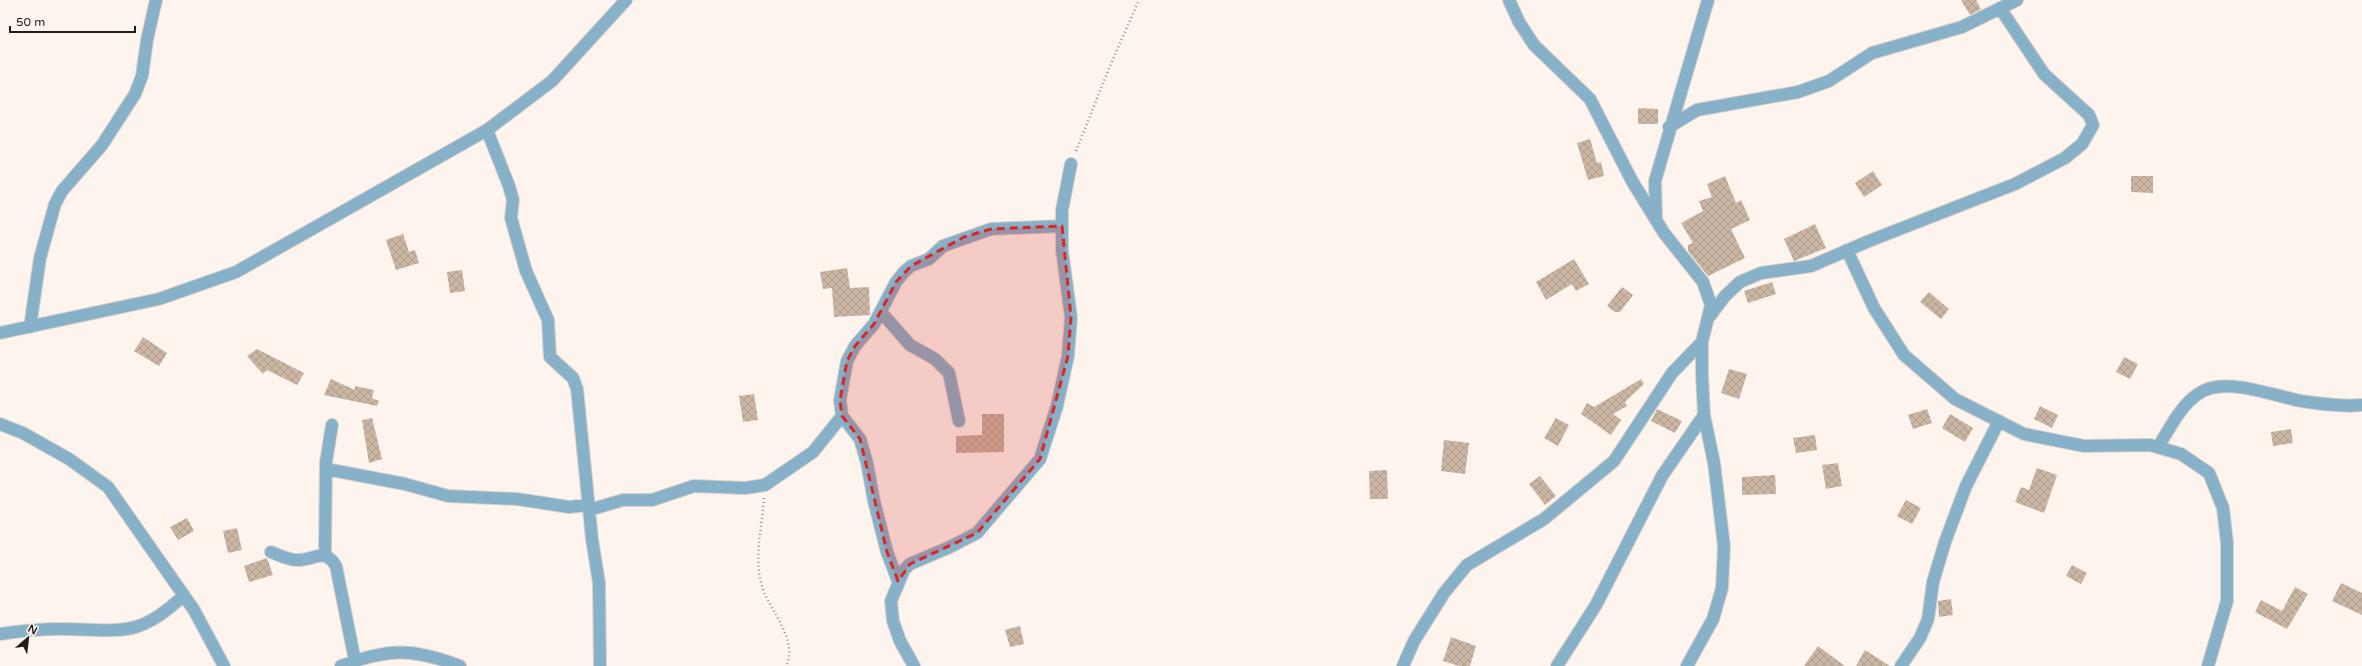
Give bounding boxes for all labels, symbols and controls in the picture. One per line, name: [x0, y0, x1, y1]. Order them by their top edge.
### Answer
scale bar: [10, 8, 135, 34]
text: 50 m: [16, 15, 45, 29]
north arrow: [8, 618, 48, 658]
text: N: [26, 622, 39, 637]

